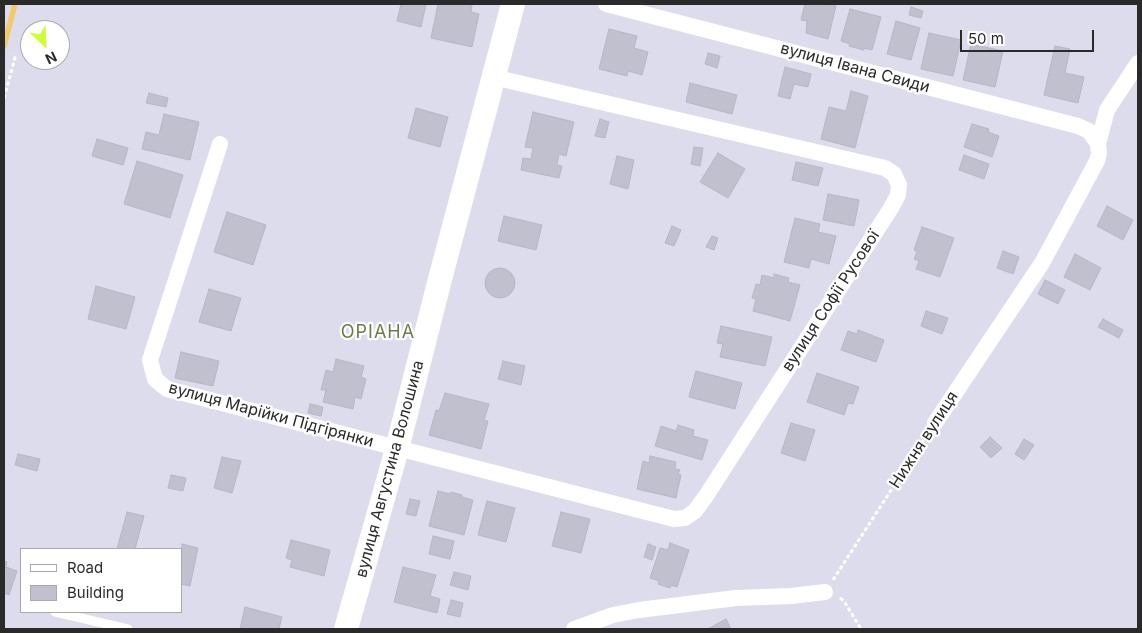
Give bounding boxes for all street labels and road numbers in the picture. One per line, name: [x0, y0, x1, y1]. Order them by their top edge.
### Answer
street label: вулиця Івана Свиди: [778, 39, 932, 97]
street label: вулиця Софії Русової: [778, 227, 884, 375]
street label: вулиця Августина Волошина: [352, 358, 428, 580]
street label: вулиця Марійки Підгірянки: [166, 378, 376, 452]
street label: Нижня вулиця: [886, 388, 962, 492]

